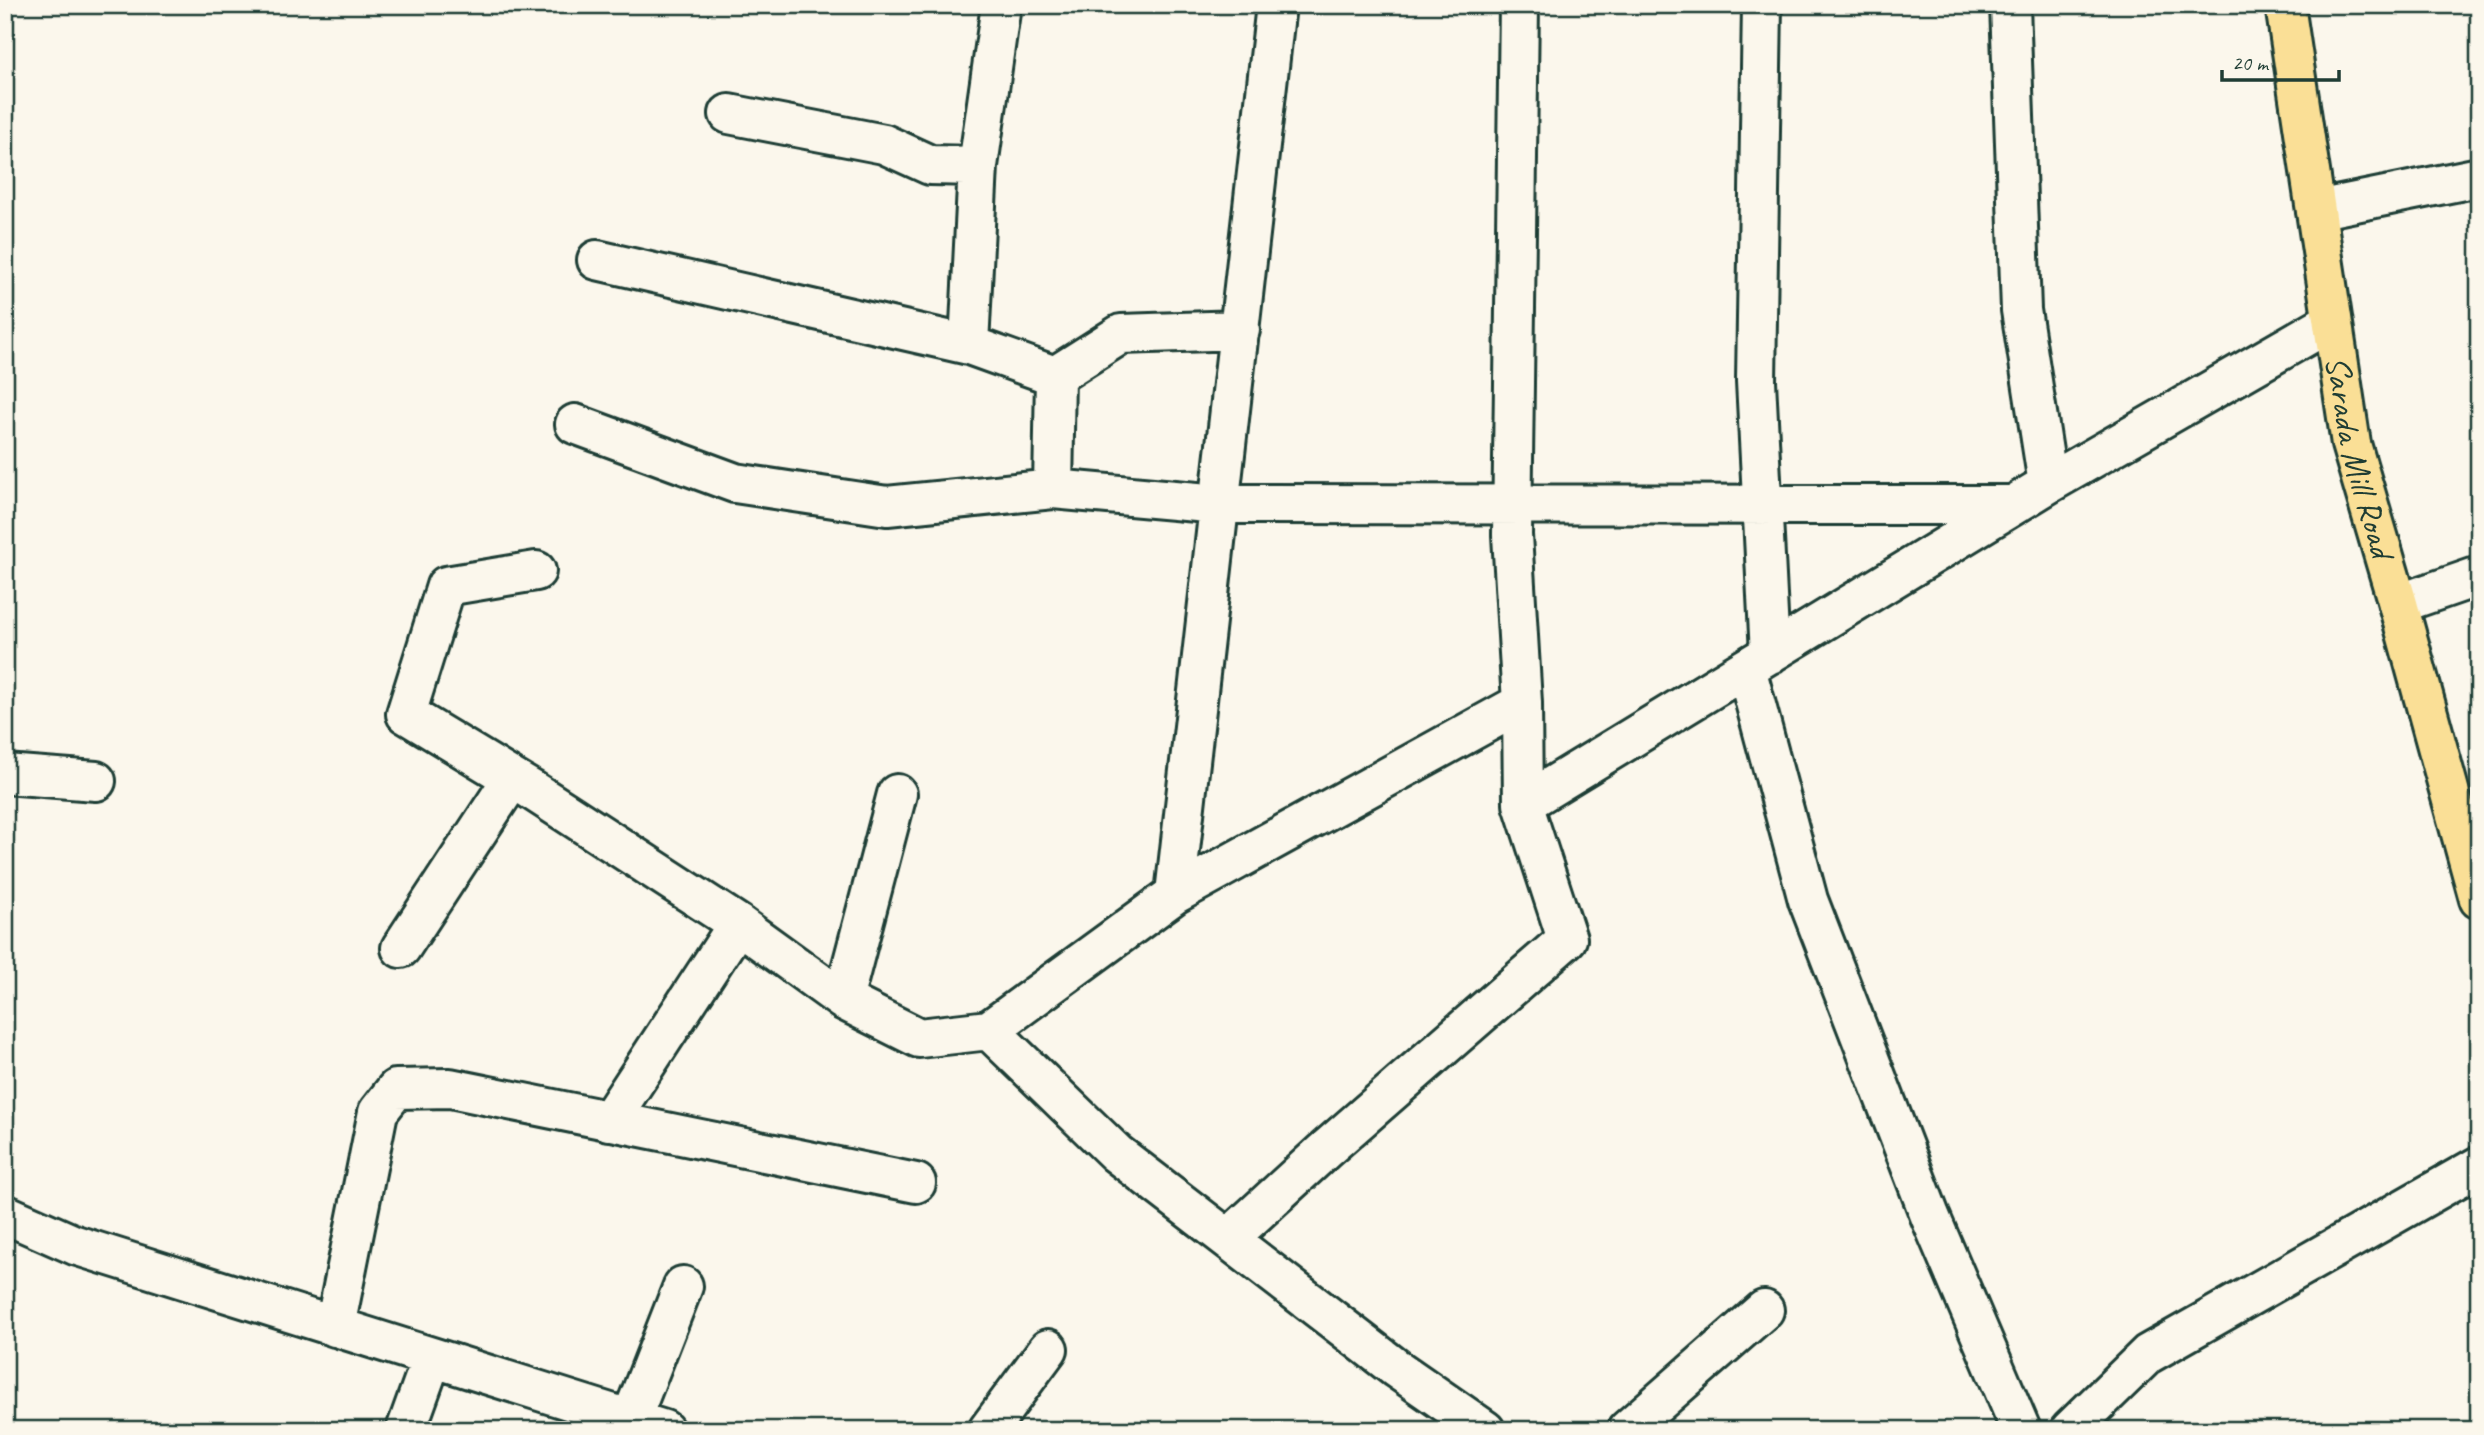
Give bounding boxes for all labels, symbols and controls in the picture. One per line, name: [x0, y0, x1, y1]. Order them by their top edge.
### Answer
scale bar: [2222, 38, 2339, 82]
text: 20 m: [2232, 50, 2270, 76]
street label: Sarada Mill Road: [2315, 353, 2407, 568]

